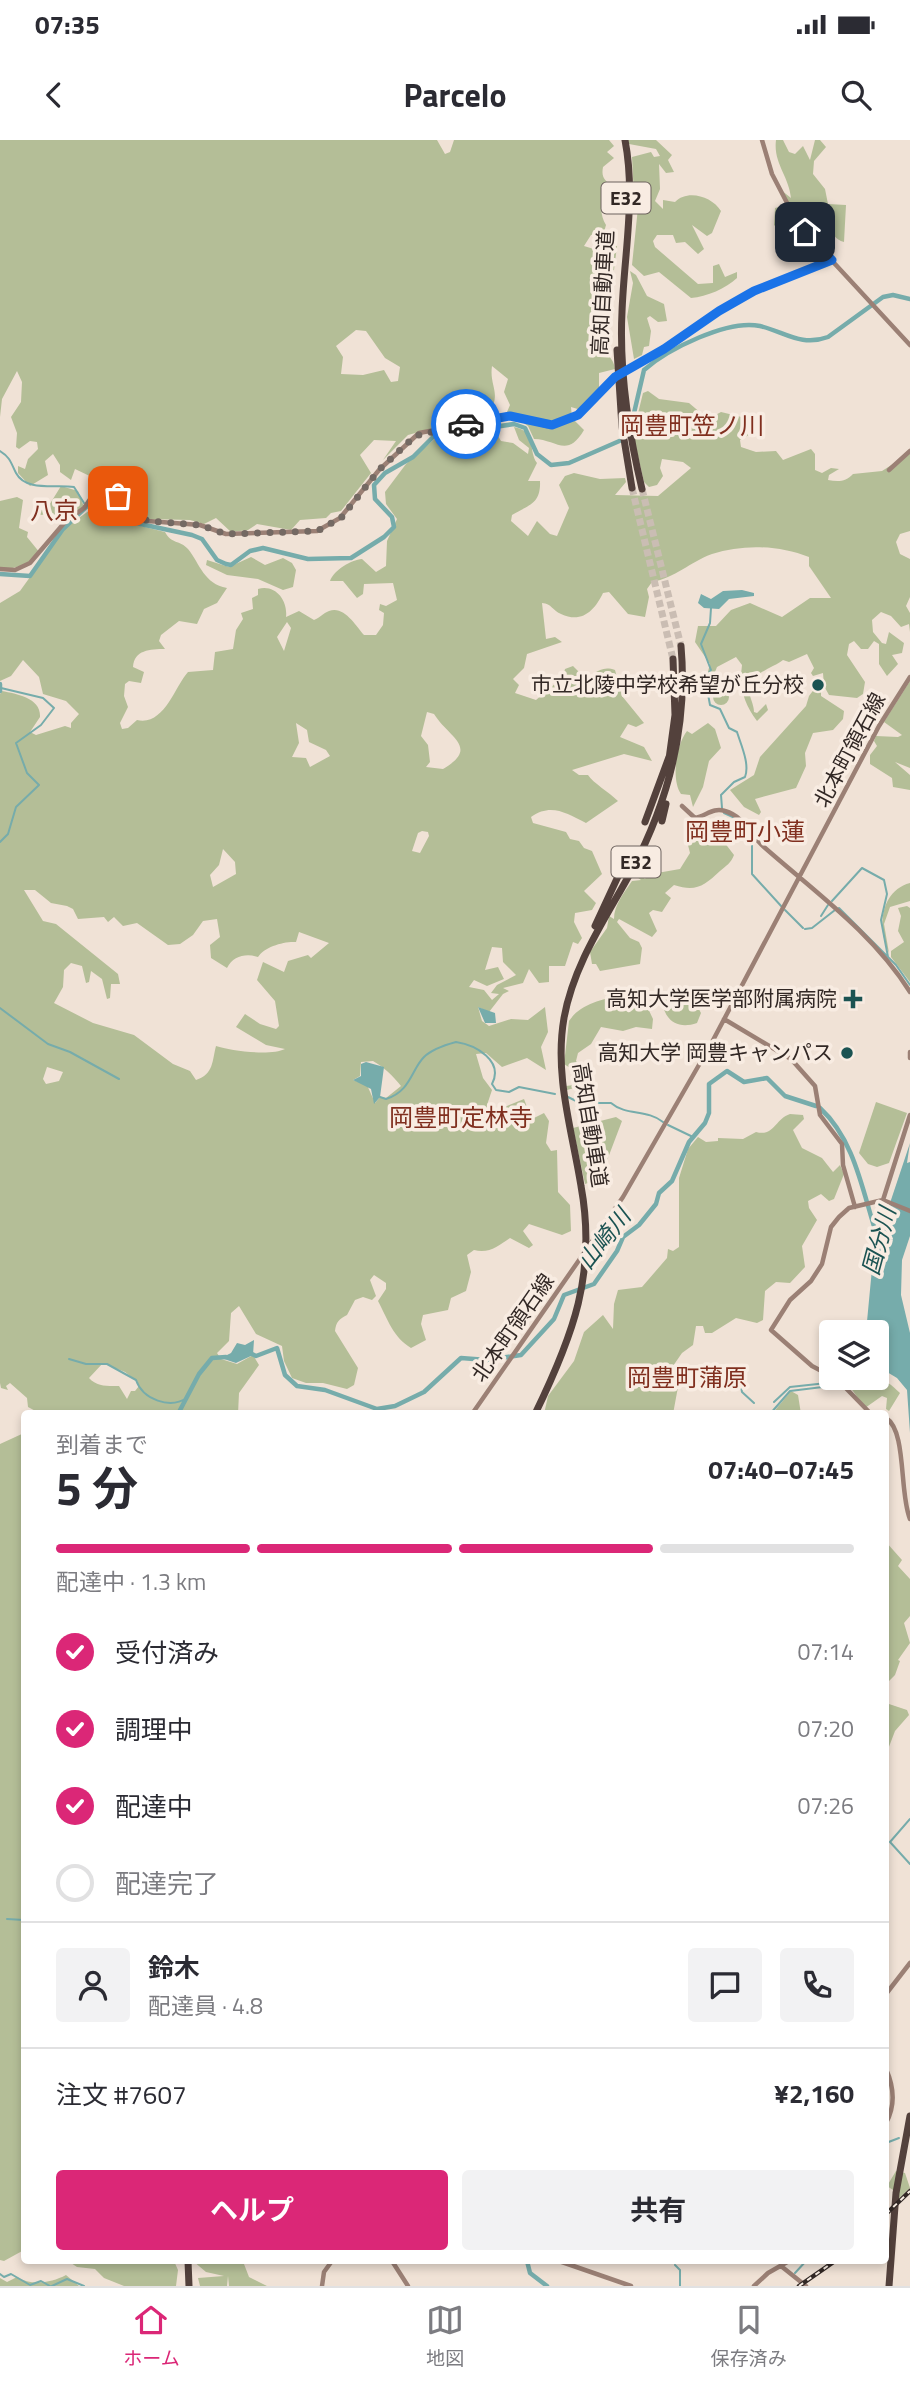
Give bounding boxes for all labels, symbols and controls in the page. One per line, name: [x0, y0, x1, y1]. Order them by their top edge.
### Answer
text: 07:35: [35, 5, 100, 44]
text: Parcelo: [403, 71, 507, 119]
icon: back: [35, 76, 73, 114]
icon: search: [837, 76, 875, 114]
road number: E32: [602, 183, 650, 214]
pin: [775, 202, 835, 262]
icon: home: [786, 213, 824, 251]
street label: 高知自動車道: [583, 229, 621, 357]
courier: [431, 389, 501, 459]
icon: car: [447, 405, 485, 443]
district label: 岡豊町笠ノ川: [620, 407, 764, 443]
pin: [88, 466, 148, 526]
icon: bag: [99, 477, 137, 515]
district label: 八京: [30, 492, 78, 528]
place label: 市立北陵中学校希望が丘分校: [531, 668, 804, 700]
marker: 市立北陵中学校希望が丘分校: [810, 677, 826, 693]
street label: 北本町領石線: [805, 686, 893, 813]
district label: 岡豊町小蓮: [685, 813, 805, 849]
road number: E32: [612, 846, 660, 877]
place label: 高知大学医学部附属病院: [606, 982, 837, 1014]
marker: 高知大学医学部附属病院: [843, 989, 863, 1009]
place label: 高知大学 岡豊キャンパス: [597, 1036, 833, 1068]
marker: 高知大学 岡豊キャンパス: [839, 1045, 855, 1061]
street label: 高知自動車道: [565, 1060, 617, 1190]
district label: 岡豊町定林寺: [389, 1099, 533, 1135]
water label: 山崎川: [569, 1198, 640, 1277]
water label: 国分川: [853, 1200, 905, 1279]
street label: 北本町領石線: [463, 1267, 561, 1388]
map controls: [819, 1320, 889, 1390]
button: layers: [819, 1320, 889, 1390]
district label: 岡豊町蒲原: [627, 1359, 747, 1395]
text: 到着まで: [56, 1427, 148, 1462]
text: 07:40–07:45: [708, 1450, 854, 1489]
text: 5 分: [56, 1453, 138, 1523]
text: 配達中 · 1.3 km: [56, 1564, 206, 1599]
icon: check: [56, 1633, 94, 1671]
text: 受付済み: [115, 1633, 219, 1672]
text: 07:14: [797, 1634, 854, 1669]
icon: check: [56, 1710, 94, 1748]
text: 調理中: [115, 1710, 193, 1749]
text: 07:20: [797, 1711, 854, 1746]
icon: check: [56, 1787, 94, 1825]
text: 配達中: [115, 1787, 193, 1826]
text: 07:26: [797, 1788, 854, 1823]
text: 配達完了: [115, 1864, 219, 1903]
button: person: [56, 1948, 130, 2022]
text: 鈴木: [148, 1948, 200, 1987]
button: chat: [688, 1948, 762, 2022]
button: phone: [780, 1948, 854, 2022]
text: 配達員 · 4.8: [148, 1988, 263, 2023]
text: ¥2,160: [774, 2074, 854, 2113]
text: 注文 #7607: [56, 2075, 187, 2114]
button: ヘルプ: [56, 2170, 448, 2250]
button: 共有: [462, 2170, 854, 2250]
tab: ホーム: [123, 2301, 180, 2372]
tab: 地図: [426, 2301, 464, 2372]
tab: 保存済み: [711, 2301, 787, 2372]

